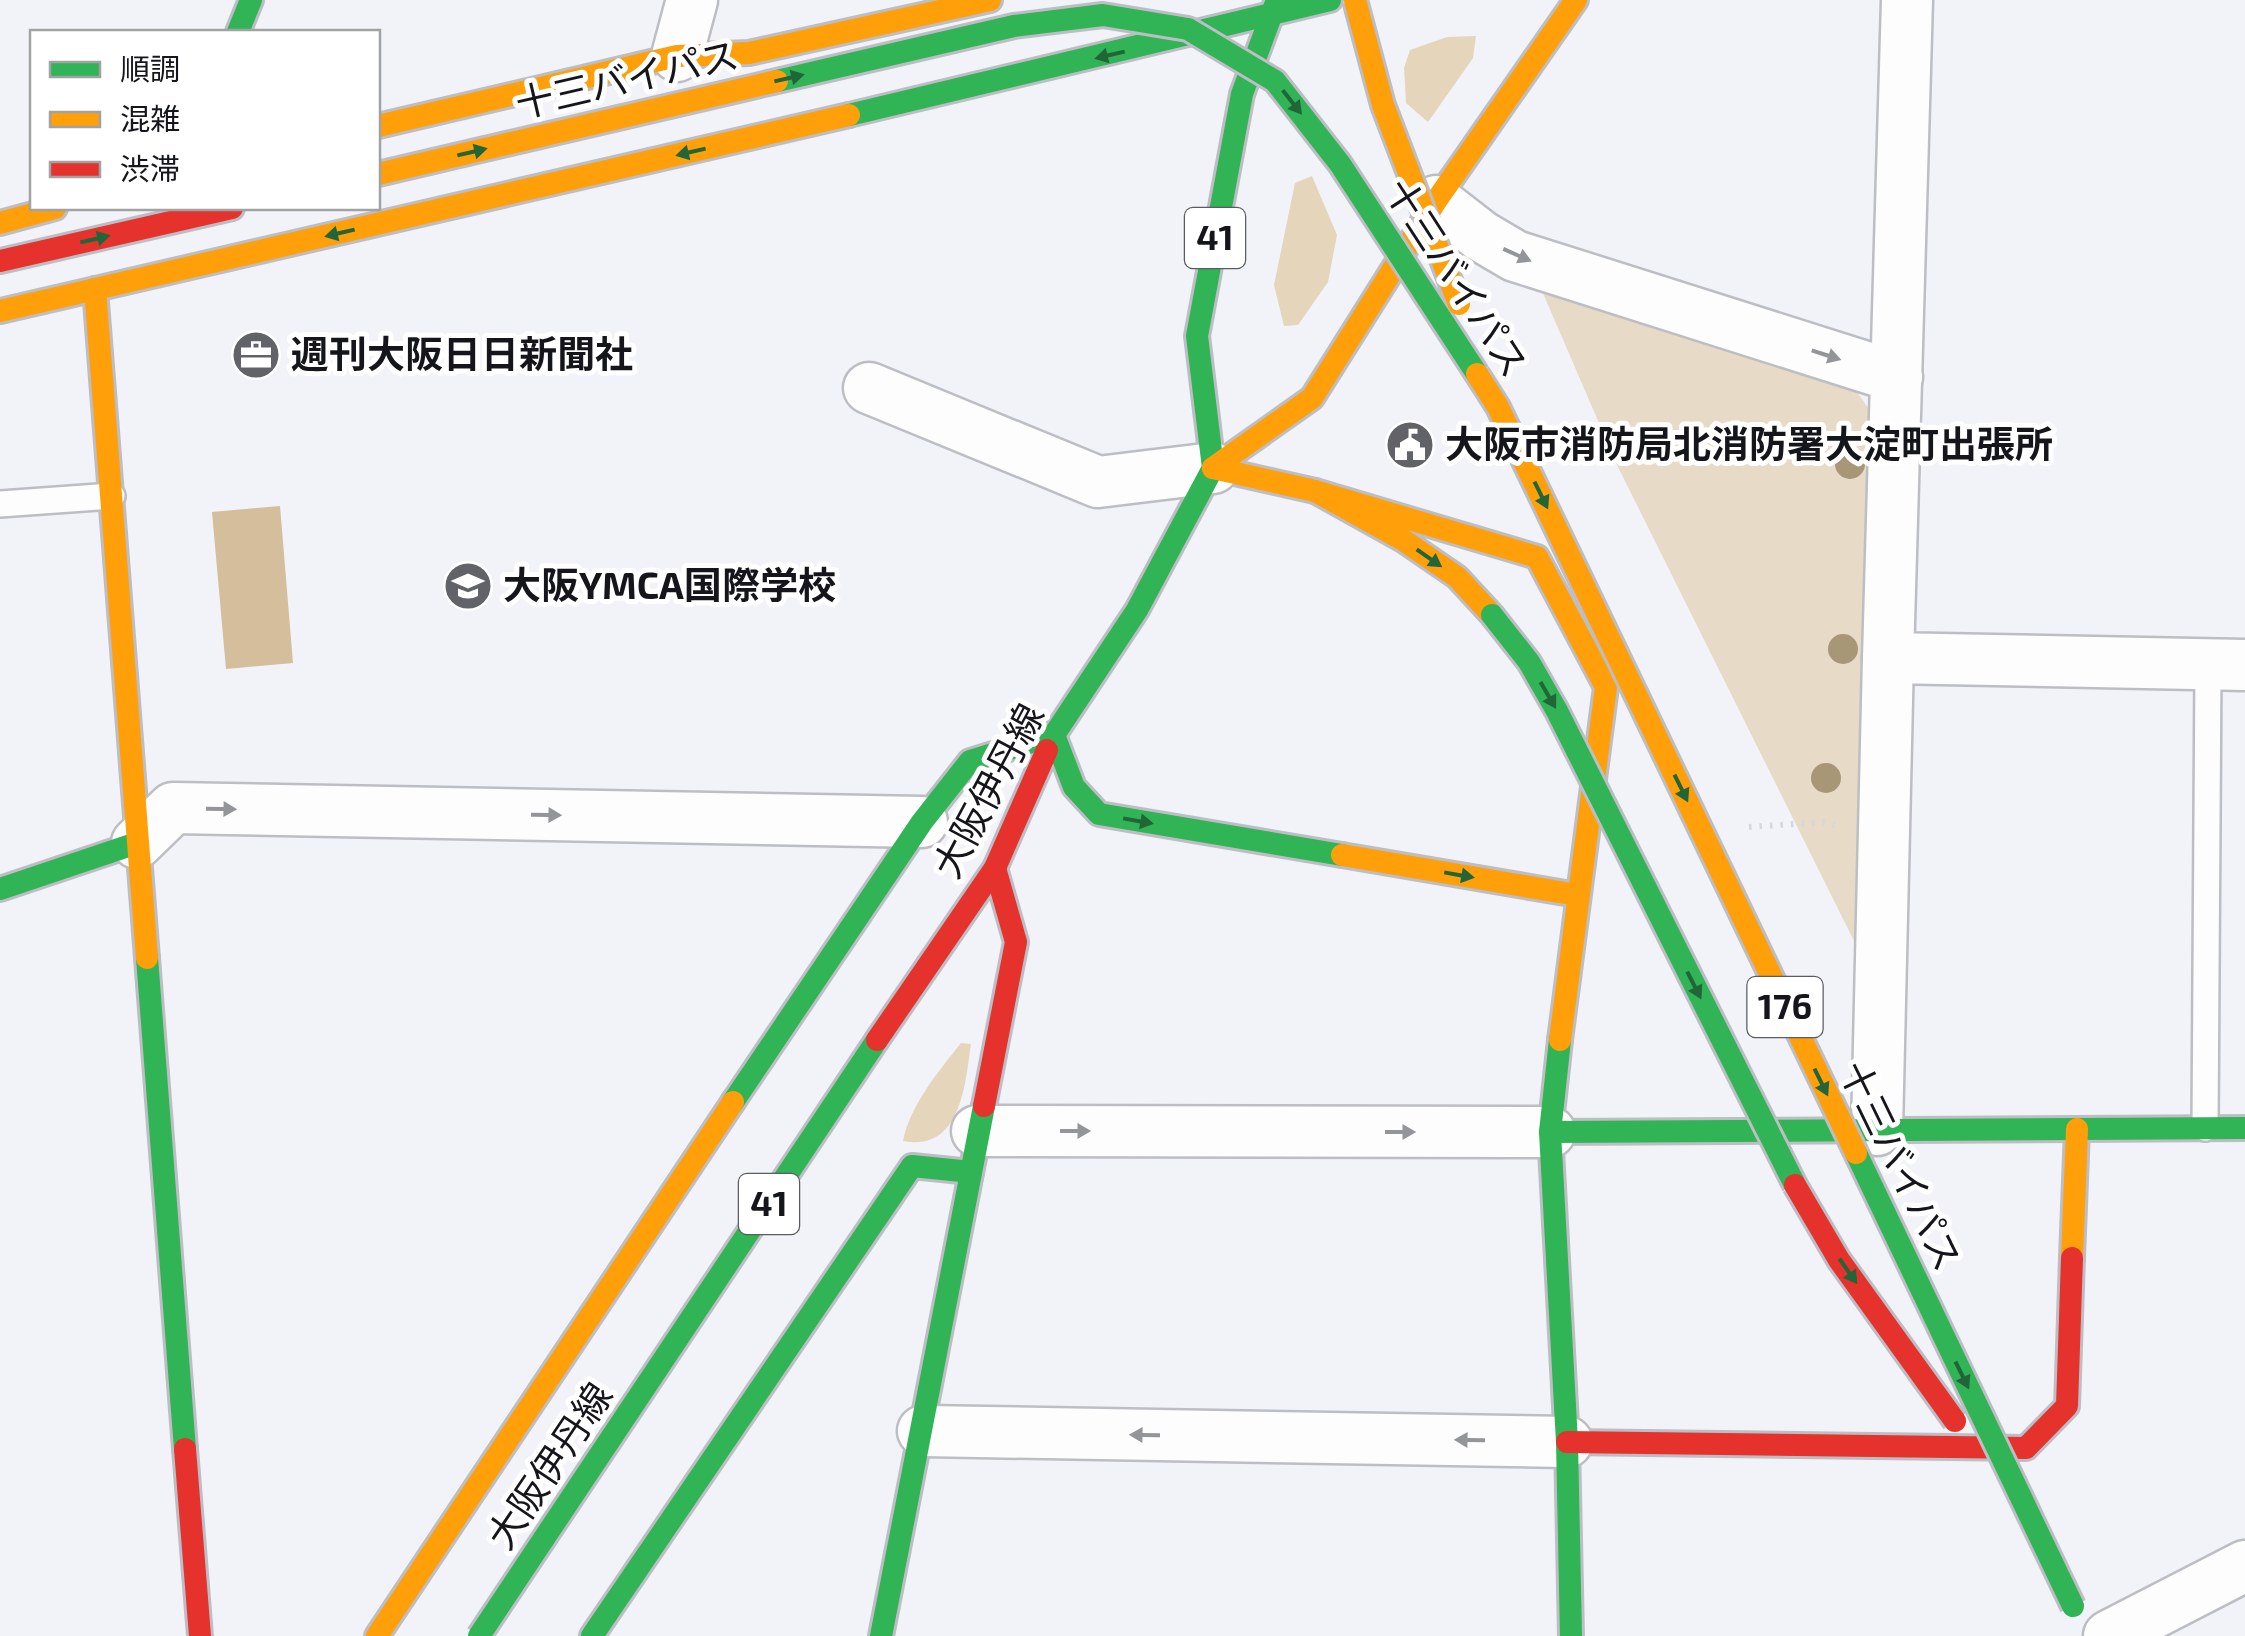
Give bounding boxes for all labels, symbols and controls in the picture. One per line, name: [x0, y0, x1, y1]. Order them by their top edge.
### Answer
legend: [30, 30, 380, 210]
street label: 十三バイパス: [511, 30, 742, 126]
one-way arrow: [1094, 48, 1125, 63]
text: 順調: [120, 50, 180, 86]
one-way arrow: [774, 70, 805, 85]
one-way arrow: [1281, 89, 1302, 115]
text: 混雑: [120, 100, 180, 136]
one-way arrow: [457, 144, 488, 159]
one-way arrow: [675, 145, 706, 160]
text: 渋滞: [120, 150, 180, 186]
street label: 十三バイパス: [1377, 169, 1539, 385]
road number: 41: [1185, 208, 1245, 268]
one-way arrow: [324, 226, 355, 241]
one-way arrow: [80, 231, 111, 246]
one-way arrow: [1502, 247, 1531, 263]
office icon: 週刊大阪日日新聞社: [230, 329, 282, 381]
place label: 週刊大阪日日新聞社: [291, 330, 633, 376]
one-way arrow: [1811, 348, 1841, 363]
public building icon: 大阪市消防局北消防署大淀町出張所: [1384, 419, 1436, 471]
place label: 大阪市消防局北消防署大淀町出張所: [1445, 420, 2053, 466]
one-way arrow: [1532, 481, 1549, 510]
one-way arrow: [1416, 548, 1443, 567]
school or university icon: 大阪YMCA国際学校: [442, 560, 494, 612]
place label: 大阪YMCA国際学校: [503, 561, 836, 607]
one-way arrow: [1539, 680, 1556, 709]
street label: 大阪伊丹線: [922, 695, 1052, 885]
one-way arrow: [1672, 774, 1689, 803]
one-way arrow: [205, 801, 237, 817]
one-way arrow: [530, 807, 562, 823]
one-way arrow: [1123, 814, 1155, 829]
one-way arrow: [1444, 868, 1475, 883]
one-way arrow: [1685, 970, 1702, 999]
road number: 176: [1748, 977, 1822, 1037]
street label: 十三バイパス: [1831, 1053, 1972, 1277]
one-way arrow: [1813, 1067, 1830, 1096]
one-way arrow: [1059, 1124, 1091, 1140]
one-way arrow: [1384, 1124, 1416, 1140]
road number: 41: [739, 1174, 799, 1234]
one-way arrow: [1838, 1257, 1857, 1284]
one-way arrow: [1953, 1360, 1970, 1389]
street label: 大阪伊丹線: [476, 1373, 621, 1557]
one-way arrow: [1128, 1426, 1160, 1442]
one-way arrow: [1453, 1432, 1485, 1448]

